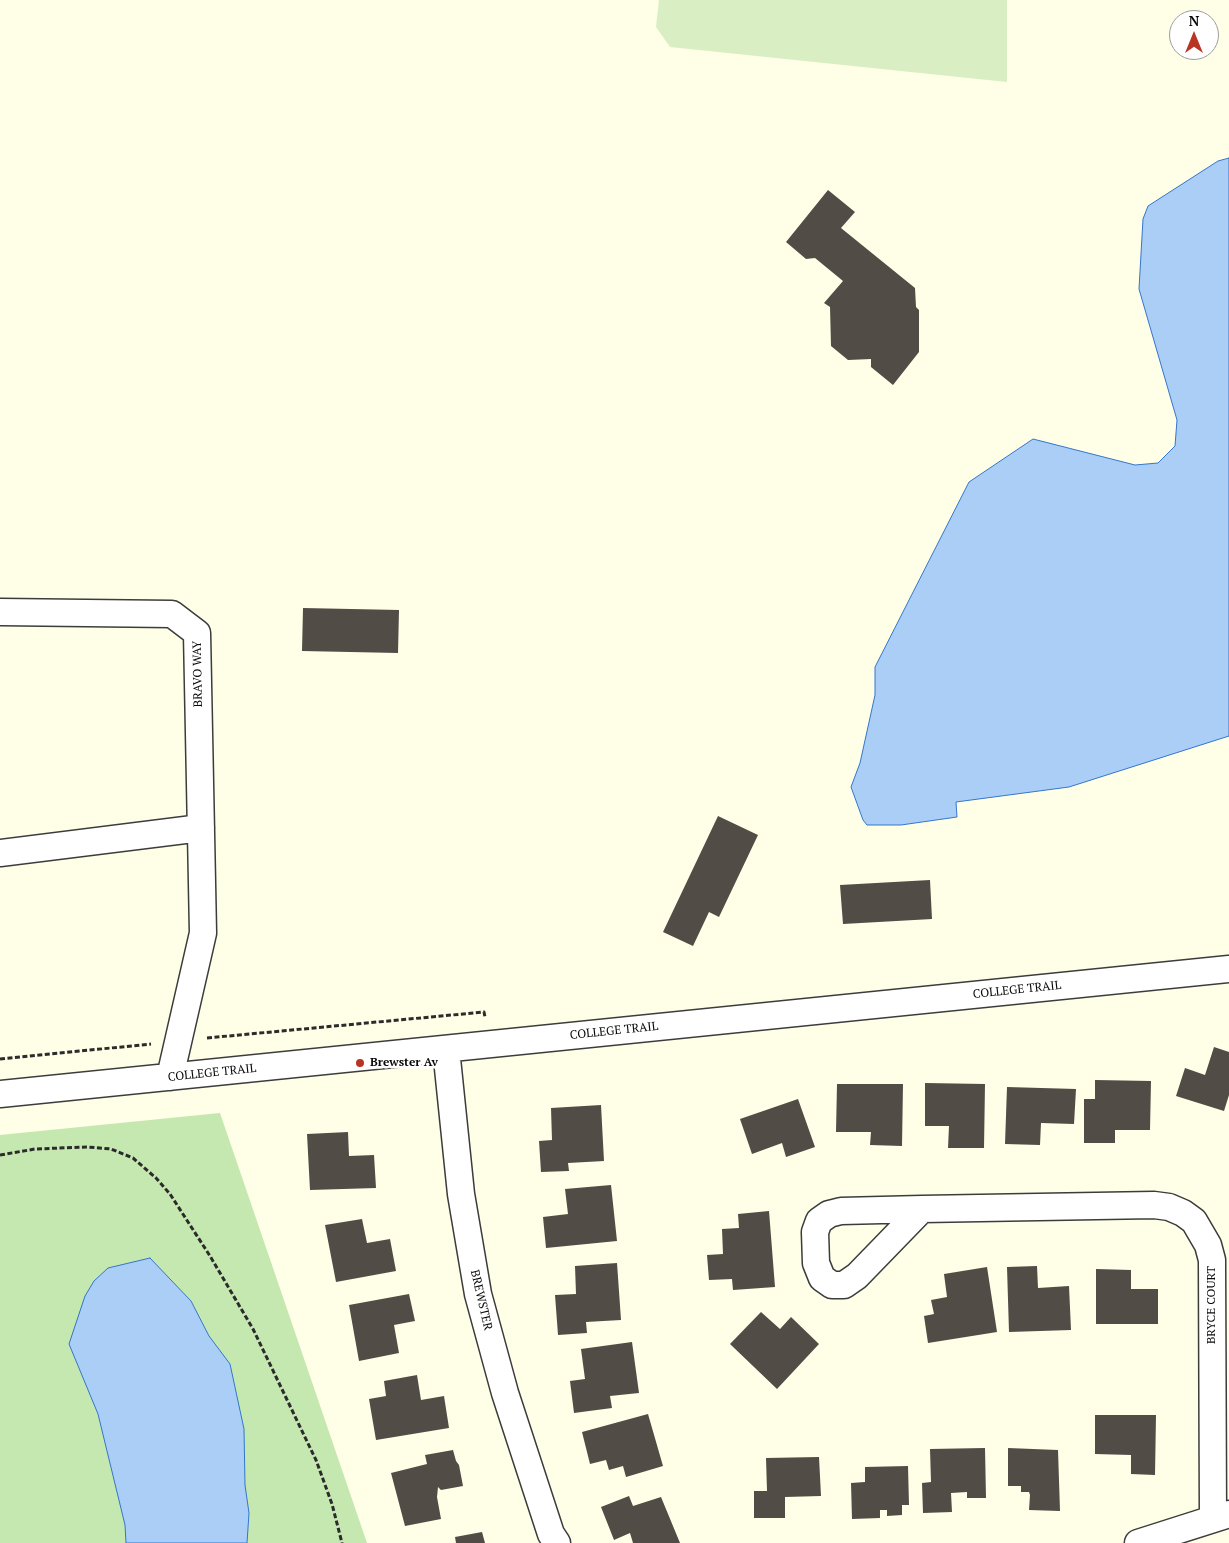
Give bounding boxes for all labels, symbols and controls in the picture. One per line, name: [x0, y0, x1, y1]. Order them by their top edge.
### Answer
north arrow: [1169, 10, 1219, 60]
text: N: [1189, 11, 1199, 30]
street label: BRAVO WAY: [190, 641, 206, 707]
street label: COLLEGE TRAIL: [972, 978, 1062, 1002]
street label: COLLEGE TRAIL: [569, 1019, 659, 1043]
place label: Brewster Av: [370, 1056, 438, 1070]
marker: Brewster Av: [354, 1057, 366, 1069]
street label: COLLEGE TRAIL: [167, 1061, 257, 1085]
street label: BRYCE COURT: [1205, 1266, 1219, 1344]
street label: BREWSTER: [467, 1268, 495, 1332]

